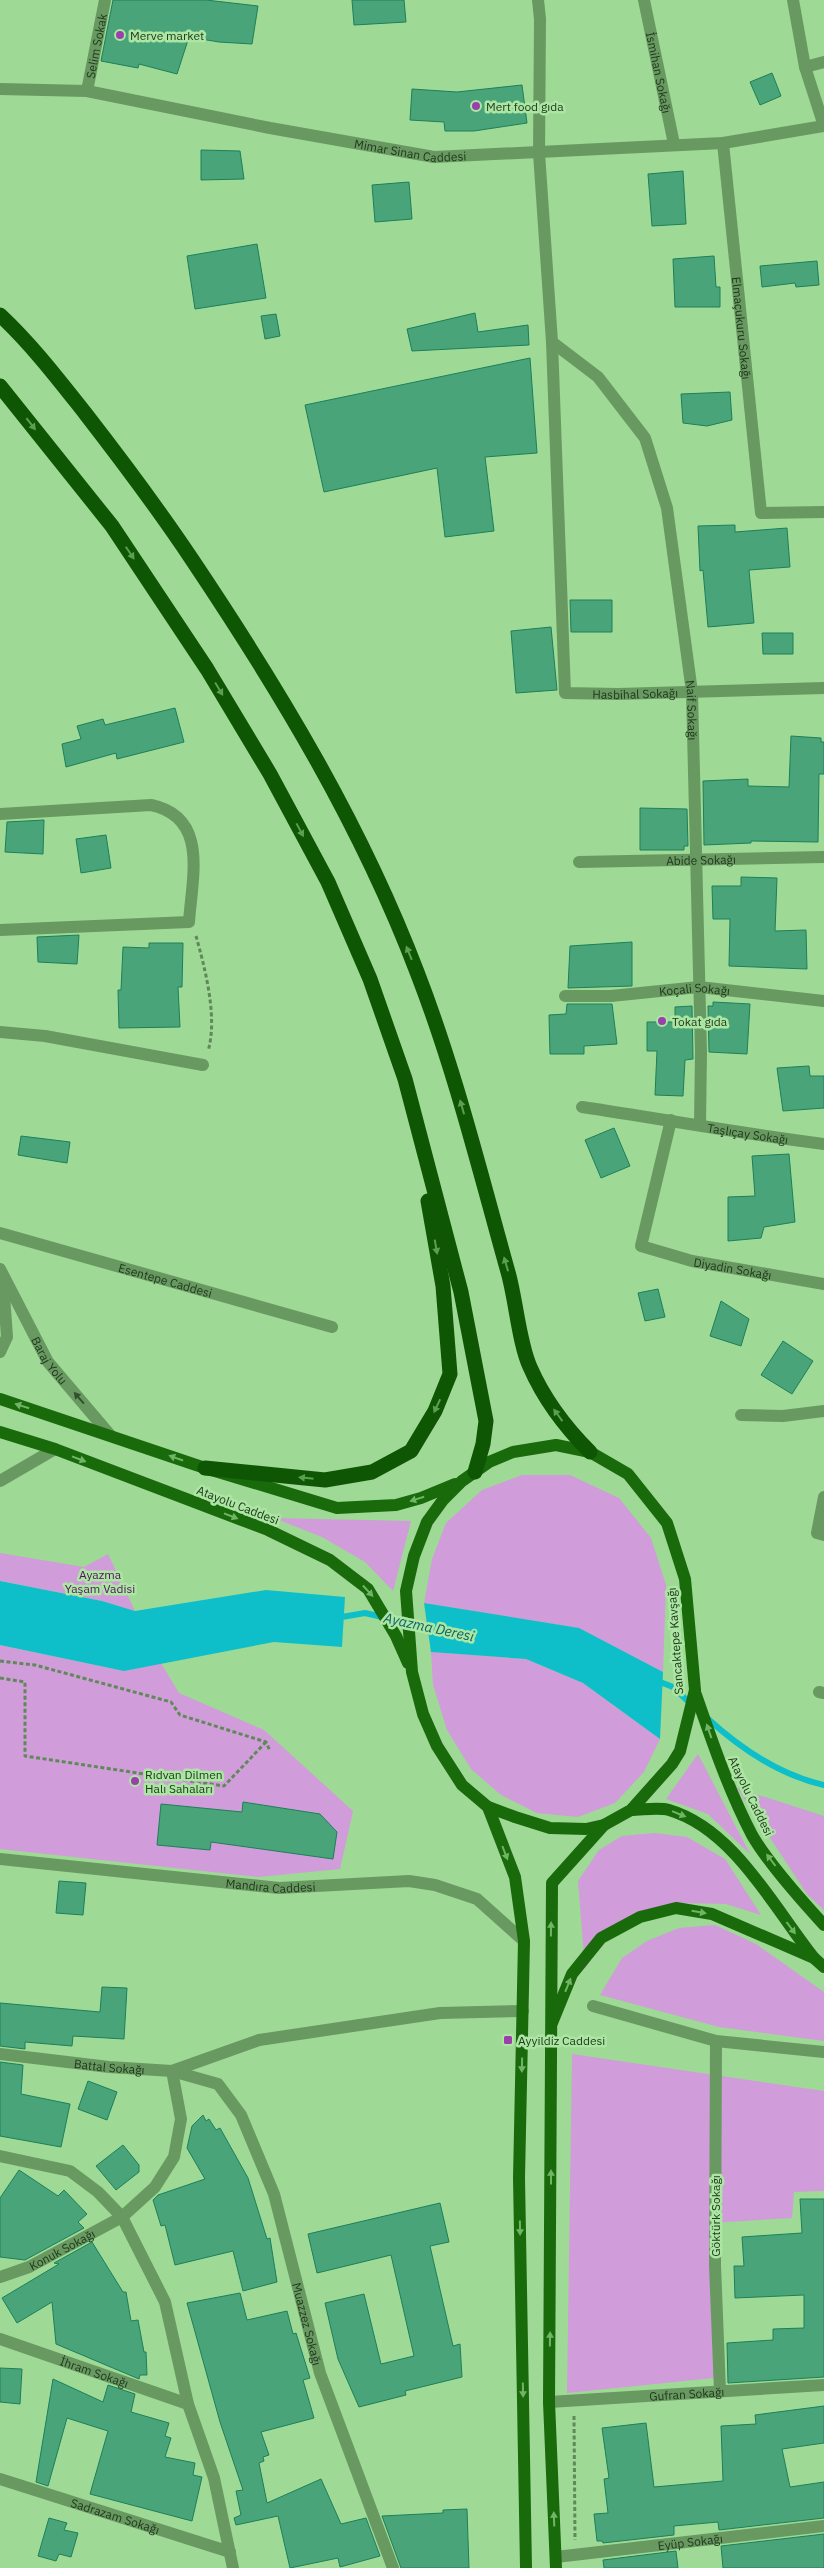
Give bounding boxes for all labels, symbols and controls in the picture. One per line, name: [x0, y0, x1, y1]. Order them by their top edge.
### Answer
street label: Selim Sokak: [82, 11, 110, 80]
place label: Merve market: [130, 28, 204, 43]
marker: Merve market: [114, 29, 126, 41]
street label: İsmihan Sokağı: [643, 30, 675, 115]
place label: Mert food gıda: [486, 99, 564, 114]
marker: Mert food gıda: [470, 100, 482, 112]
street label: Mimar Sinan Caddesi: [353, 136, 467, 165]
street label: Elmaçukuru Sokağı: [729, 276, 755, 380]
one-way arrow: [26, 417, 37, 430]
one-way arrow: [125, 546, 135, 559]
street label: Naif Sokağı: [683, 679, 701, 741]
one-way arrow: [215, 682, 224, 695]
street label: Hasbihal Sokağı: [592, 685, 678, 702]
one-way arrow: [296, 822, 304, 837]
street label: Abide Sokağı: [666, 851, 736, 868]
one-way arrow: [405, 946, 413, 960]
street label: Koçali Sokağı: [658, 979, 731, 999]
place label: Tokat gıda: [672, 1014, 728, 1029]
marker: Tokat gıda: [656, 1015, 668, 1027]
one-way arrow: [458, 1099, 466, 1115]
street label: Taşlıçay Sokağı: [706, 1120, 789, 1147]
one-way arrow: [433, 1240, 441, 1256]
street label: Diyadin Sokağı: [693, 1254, 773, 1282]
one-way arrow: [501, 1256, 509, 1271]
street label: Esentepe Caddesi: [117, 1259, 214, 1300]
street label: Baraj Yolu: [29, 1334, 71, 1387]
one-way arrow: [73, 1392, 84, 1405]
one-way arrow: [433, 1399, 441, 1413]
one-way arrow: [14, 1401, 29, 1409]
one-way arrow: [553, 1409, 564, 1422]
one-way arrow: [168, 1454, 183, 1461]
one-way arrow: [72, 1455, 87, 1463]
one-way arrow: [298, 1474, 314, 1482]
street label: Atayolu Caddesi: [195, 1482, 281, 1528]
one-way arrow: [410, 1495, 425, 1503]
one-way arrow: [224, 1512, 239, 1520]
park label: Ayazma Yaşam Vadisi: [65, 1567, 135, 1596]
one-way arrow: [362, 1584, 374, 1596]
street label: Sancaktepe Kavşağı: [664, 1587, 686, 1695]
water label: Ayazma Deresi: [381, 1608, 476, 1645]
one-way arrow: [704, 1723, 712, 1738]
street label: Atayolu Caddesi: [725, 1754, 777, 1838]
place label: Rıdvan Dilmen Halı Sahaları: [145, 1767, 223, 1796]
marker: Rıdvan Dilmen Halı Sahaları: [129, 1775, 141, 1787]
one-way arrow: [672, 1811, 686, 1819]
one-way arrow: [502, 1845, 509, 1860]
one-way arrow: [766, 1853, 776, 1867]
street label: Mandıra Caddesi: [225, 1875, 316, 1896]
one-way arrow: [691, 1908, 707, 1916]
one-way arrow: [548, 1921, 556, 1937]
one-way arrow: [785, 1921, 796, 1934]
one-way arrow: [564, 1978, 572, 1992]
place label: Ayyildiz Caddesi: [518, 2033, 605, 2048]
marker: Ayyildiz Caddesi: [502, 2034, 514, 2046]
street label: Battal Sokağı: [73, 2055, 145, 2077]
one-way arrow: [517, 2057, 525, 2073]
one-way arrow: [547, 2169, 555, 2185]
street label: Göktürk Sokağı: [708, 2175, 723, 2257]
one-way arrow: [516, 2220, 524, 2236]
street label: Konuk Sokağı: [26, 2226, 97, 2273]
street label: Muazzez Sokağı: [290, 2281, 325, 2367]
one-way arrow: [546, 2331, 554, 2347]
street label: İhram Sokağı: [58, 2353, 131, 2390]
one-way arrow: [519, 2382, 527, 2398]
street label: Gufran Sokağı: [649, 2384, 725, 2403]
street label: Sadrazam Sokağı: [69, 2494, 162, 2537]
one-way arrow: [550, 2511, 558, 2527]
street label: Eyüp Sokağı: [657, 2530, 723, 2553]

